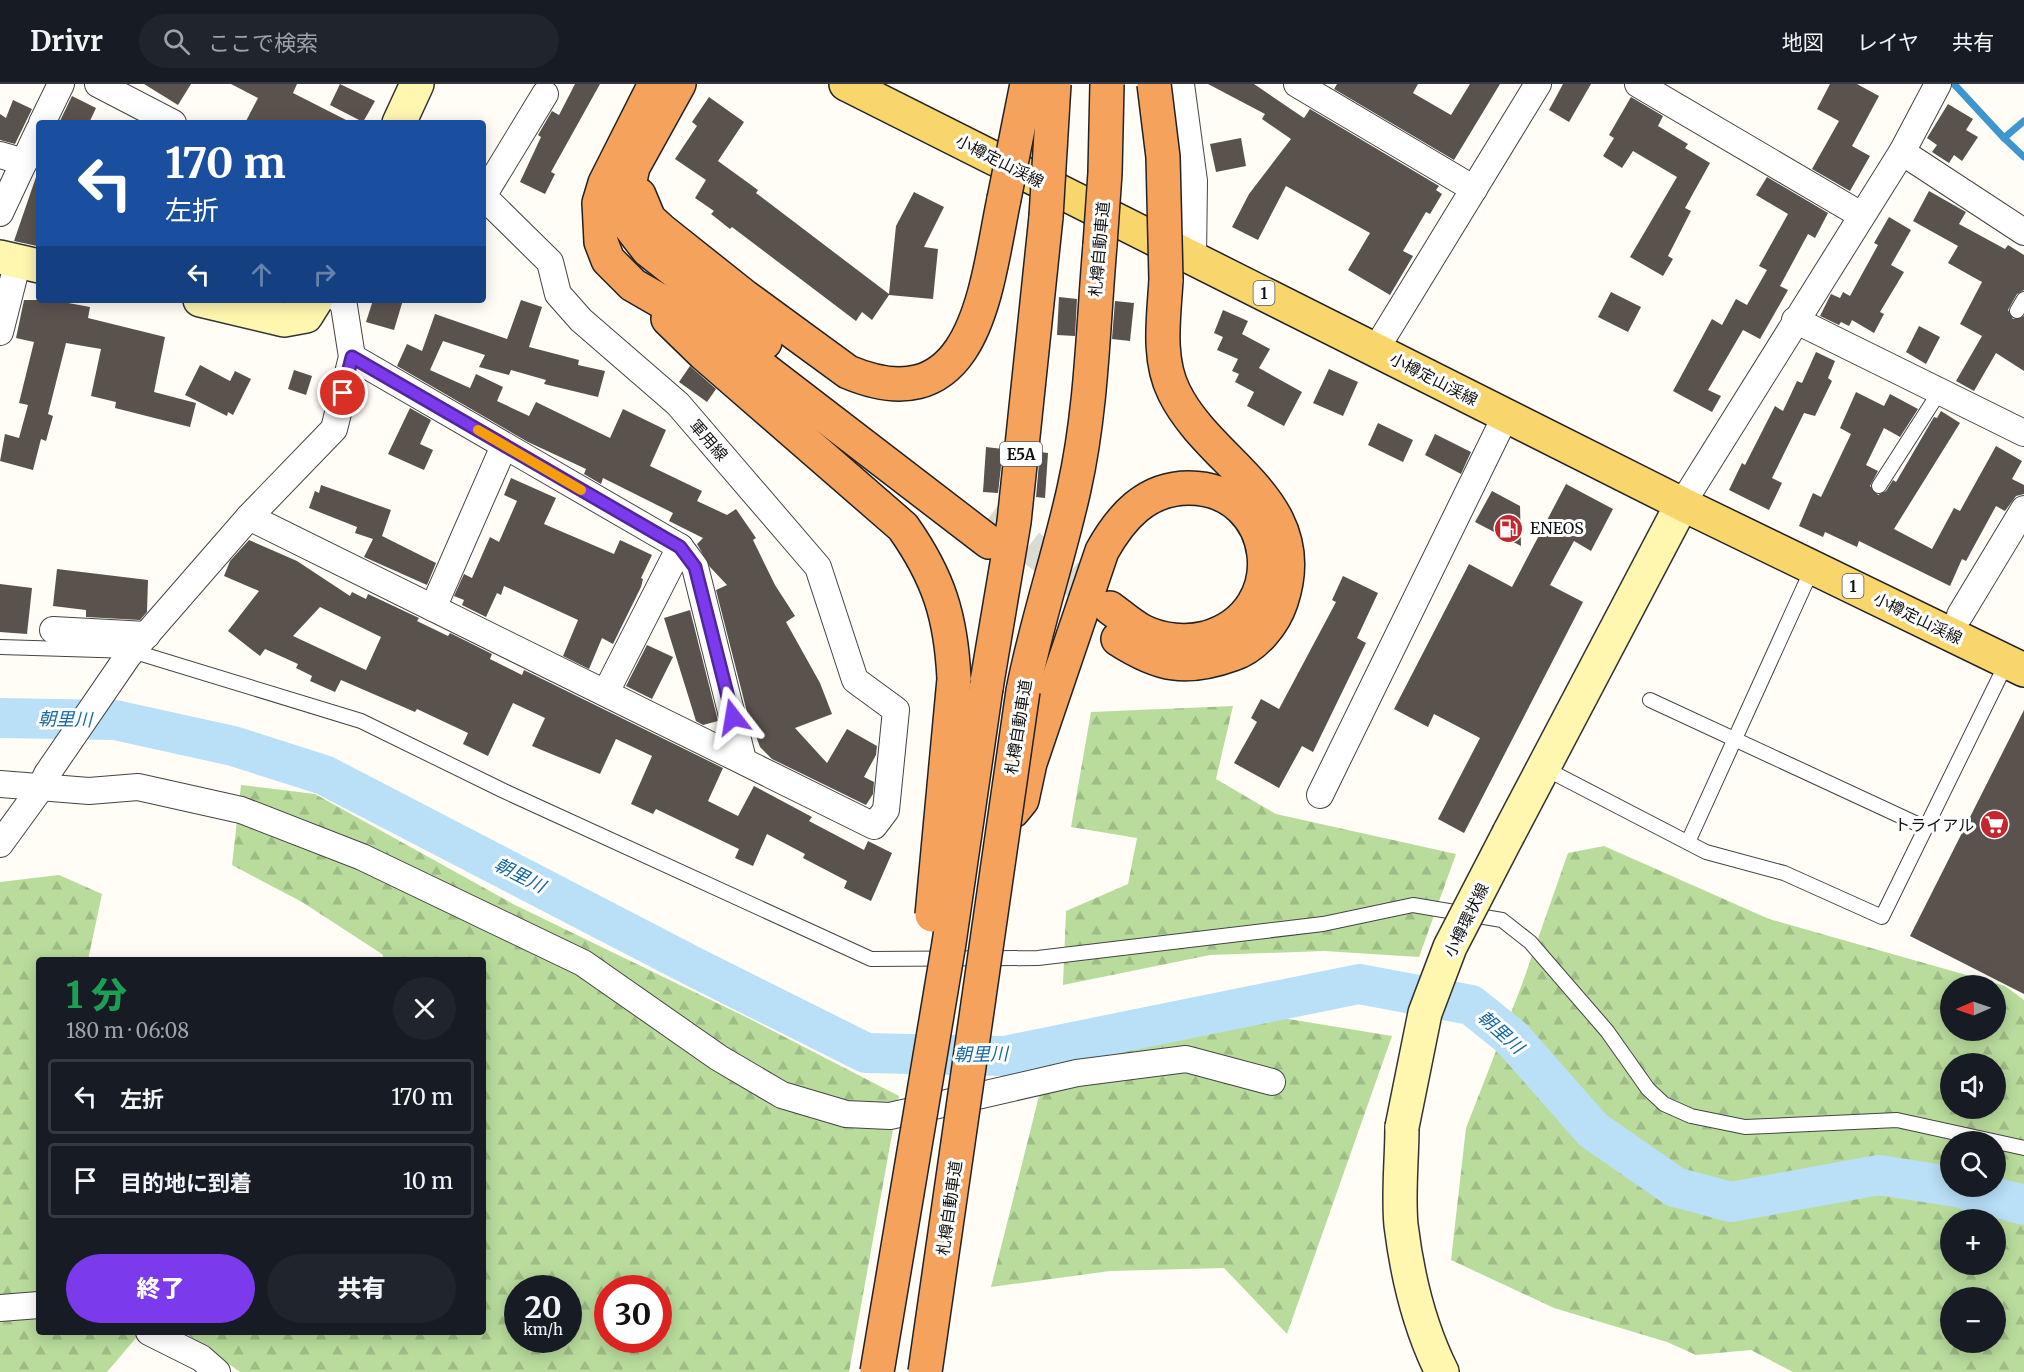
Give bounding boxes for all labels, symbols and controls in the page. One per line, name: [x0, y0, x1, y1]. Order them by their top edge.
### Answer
search box: [139, 14, 559, 68]
text: Drivr: [30, 23, 103, 59]
icon: search: [160, 25, 193, 58]
text: ここで検索: [208, 29, 318, 57]
text: 地図: [1782, 29, 1824, 56]
text: レイヤ: [1857, 29, 1919, 56]
text: 共有: [1952, 29, 1994, 56]
street label: 小樽定山渓線: [953, 130, 1047, 192]
text: 170 m: [165, 137, 286, 189]
icon: left: [66, 144, 144, 222]
text: 左折: [165, 193, 219, 227]
street label: 札樽自動車道: [1085, 200, 1113, 298]
icon: left: [182, 258, 215, 291]
icon: ahead: [245, 258, 278, 291]
icon: right: [308, 258, 341, 291]
road number: 1: [1254, 281, 1274, 305]
street label: 小樽定山渓線: [1387, 348, 1481, 410]
pin: [317, 367, 368, 418]
icon: arrive: [326, 376, 359, 409]
street label: 軍用線: [686, 415, 732, 465]
road number: E5A: [1000, 442, 1042, 466]
fuel station icon: ENEOS: [1493, 512, 1525, 544]
place label: ENEOS: [1530, 518, 1584, 538]
road number: 1: [1842, 574, 1864, 598]
street label: 小樽定山渓線: [1870, 588, 1966, 648]
street label: 札樽自動車道: [1001, 678, 1035, 776]
position arrow: [701, 685, 765, 749]
water label: 朝里川: [38, 707, 94, 731]
supermarket icon: トライアル: [1979, 809, 2011, 841]
place label: トライアル: [1894, 815, 1974, 835]
water label: 朝里川: [491, 852, 551, 898]
street label: 小樽環状線: [1439, 880, 1493, 960]
text: 1 分: [66, 973, 127, 1018]
north arrow: [1940, 975, 2006, 1041]
map controls: [1940, 975, 2006, 1353]
button: close: [393, 977, 456, 1040]
water label: 朝里川: [1473, 1005, 1530, 1060]
text: 180 m · 06:08: [66, 1018, 189, 1043]
water label: 朝里川: [954, 1042, 1010, 1066]
button: sound: [1940, 1053, 2006, 1119]
icon: left: [69, 1080, 102, 1113]
text: 170 m: [391, 1083, 453, 1111]
text: 左折: [120, 1085, 164, 1113]
button: search: [1940, 1131, 2006, 1197]
street label: 札樽自動車道: [932, 1159, 966, 1257]
icon: arrive: [69, 1164, 102, 1197]
text: 10 m: [403, 1167, 453, 1195]
text: 目的地に到着: [120, 1169, 252, 1197]
button: +: [1940, 1209, 2006, 1275]
button: 終了: [66, 1254, 255, 1323]
button: 共有: [267, 1254, 456, 1323]
speed limit sign: 30: [594, 1275, 672, 1353]
button: −: [1940, 1287, 2006, 1353]
text: 20: [524, 1288, 562, 1326]
text: km/h: [523, 1320, 563, 1339]

